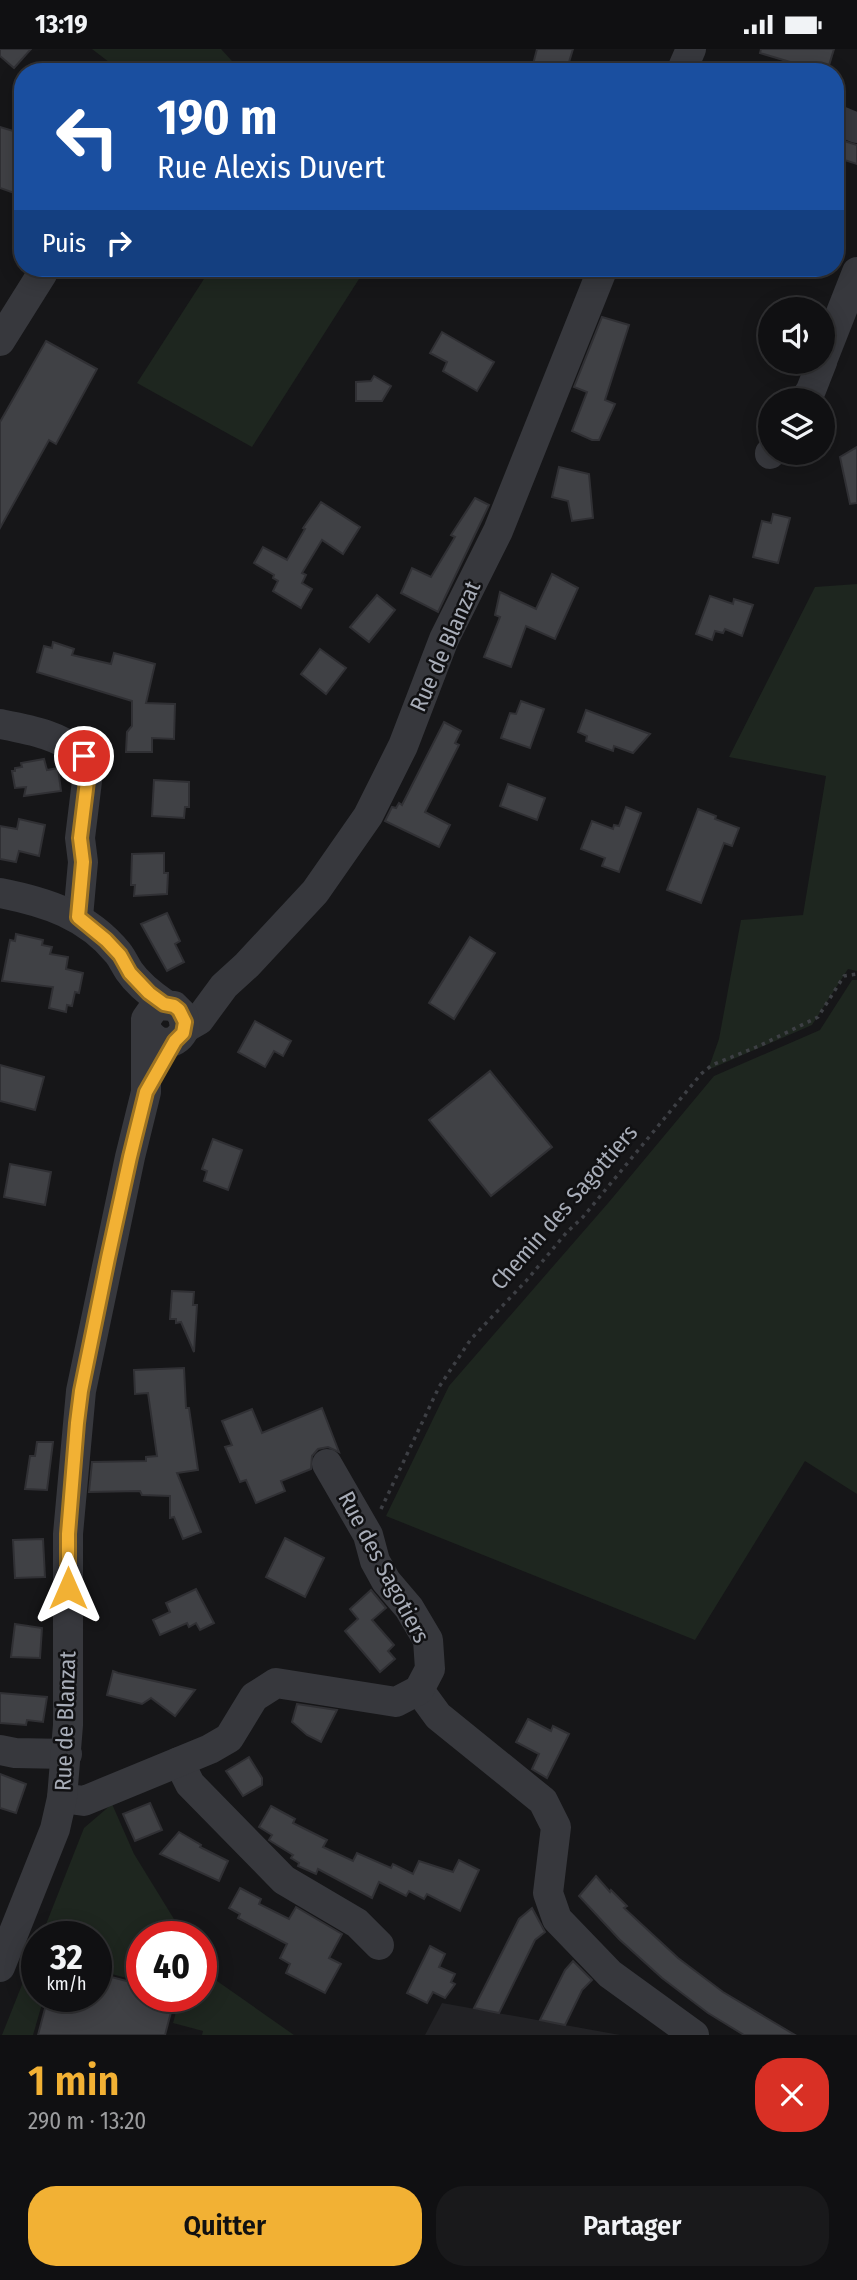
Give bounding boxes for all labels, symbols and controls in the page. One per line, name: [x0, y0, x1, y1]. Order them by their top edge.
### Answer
text: 13:19: [35, 9, 88, 40]
text: 190 m: [157, 88, 277, 147]
icon: left: [42, 91, 133, 182]
text: Rue Alexis Duvert: [157, 148, 385, 186]
icon: right: [100, 224, 138, 262]
text: Puis: [42, 228, 86, 259]
map controls: [758, 297, 835, 465]
button: sound: [758, 297, 835, 374]
button: layers: [758, 388, 835, 465]
street label: Rue de Blanzat: [404, 576, 486, 716]
pin: [54, 726, 114, 786]
icon: arrive: [65, 737, 103, 775]
street label: Chemin des Sagottiers: [485, 1119, 643, 1295]
street label: Rue des Sagotiers: [332, 1487, 436, 1648]
position arrow: [31, 1551, 105, 1625]
street label: Rue de Blanzat: [49, 1650, 81, 1791]
speed limit sign: 40: [126, 1921, 217, 2012]
text: 32: [50, 1936, 83, 1978]
text: km/h: [46, 1973, 87, 1995]
text: 1 min: [28, 2056, 119, 2106]
button: close: [755, 2058, 829, 2132]
text: 290 m · 13:20: [28, 2107, 146, 2135]
button: Quitter: [28, 2186, 422, 2266]
button: Partager: [436, 2186, 829, 2266]

